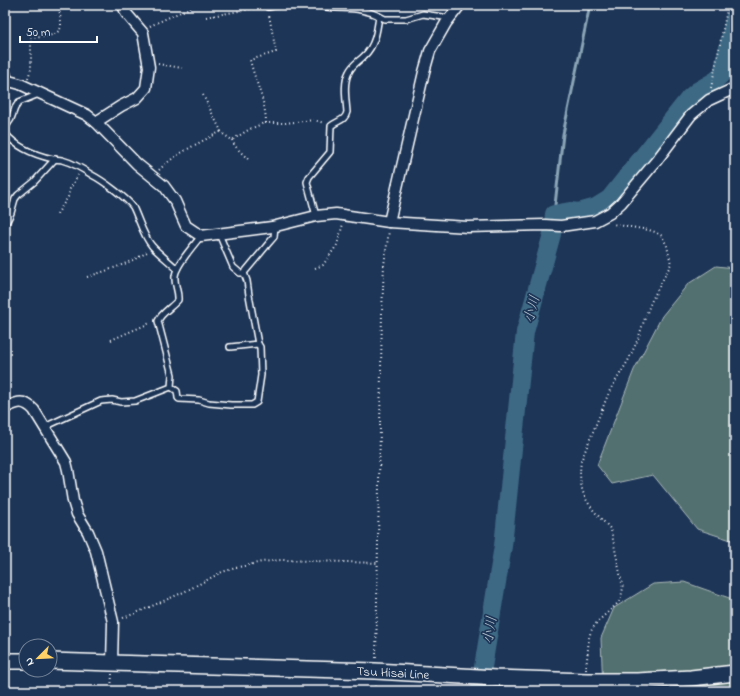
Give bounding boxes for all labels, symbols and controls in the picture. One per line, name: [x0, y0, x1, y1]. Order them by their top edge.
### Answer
scale bar: [20, 18, 97, 44]
text: 50 m: [26, 24, 50, 42]
water label: 小川: [519, 293, 546, 326]
water label: 小川: [478, 615, 503, 646]
north arrow: [18, 638, 58, 678]
text: N: [21, 655, 39, 668]
street label: Tsu Hisai Line: [356, 662, 430, 685]

